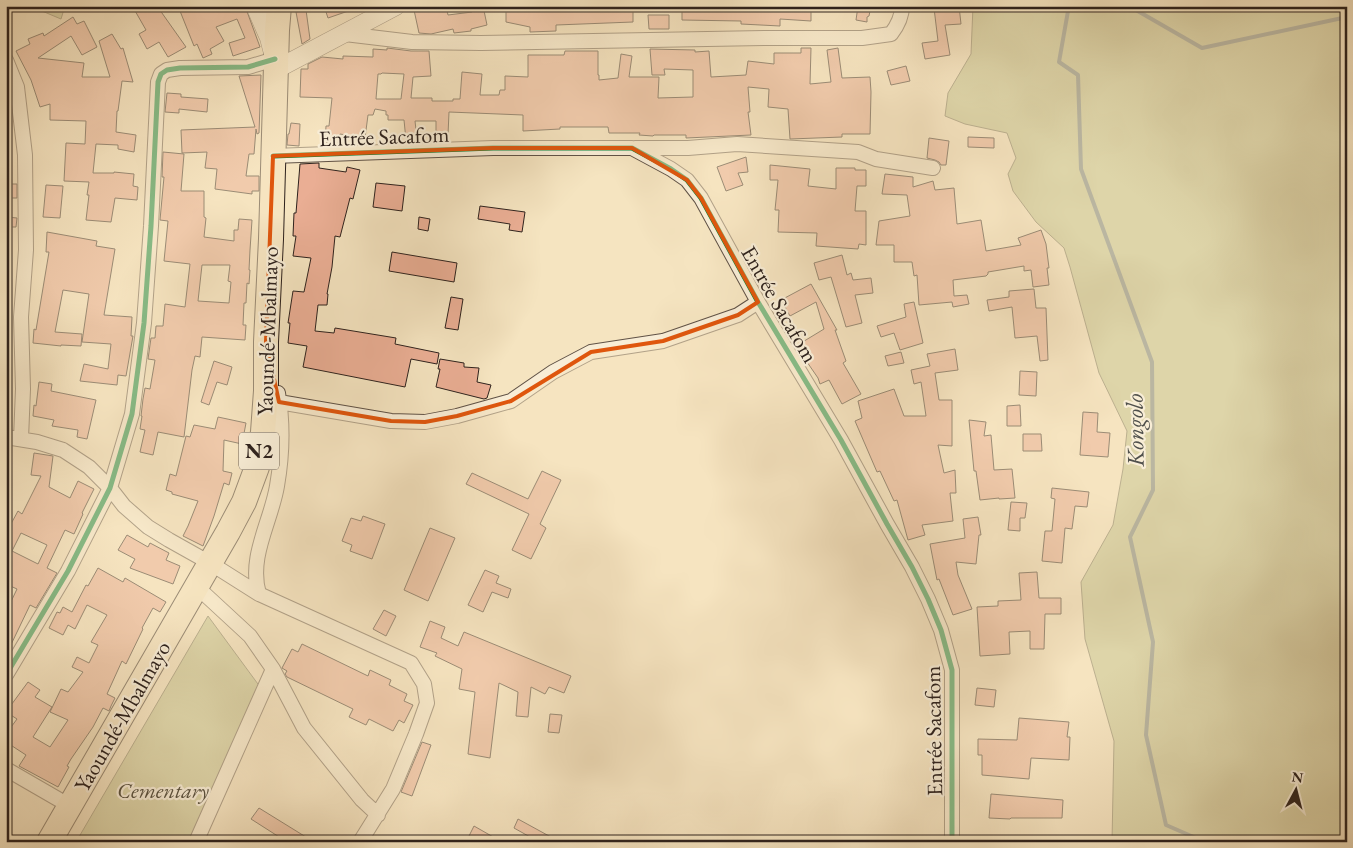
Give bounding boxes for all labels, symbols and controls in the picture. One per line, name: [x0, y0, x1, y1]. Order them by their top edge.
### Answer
street label: Entrée Sacafom: [318, 120, 450, 153]
street label: Entrée Sacafom: [734, 240, 825, 368]
street label: Yaoundé-Mbalmayo: [250, 246, 285, 416]
water label: Kongolo: [1118, 393, 1151, 468]
road number: N2: [239, 432, 279, 470]
street label: Yaoundé-Mbalmayo: [67, 635, 177, 797]
street label: Entrée Sacafom: [918, 666, 949, 796]
north arrow: [1270, 766, 1320, 816]
text: N: [1291, 767, 1305, 787]
park label: Cementary: [117, 776, 209, 805]

